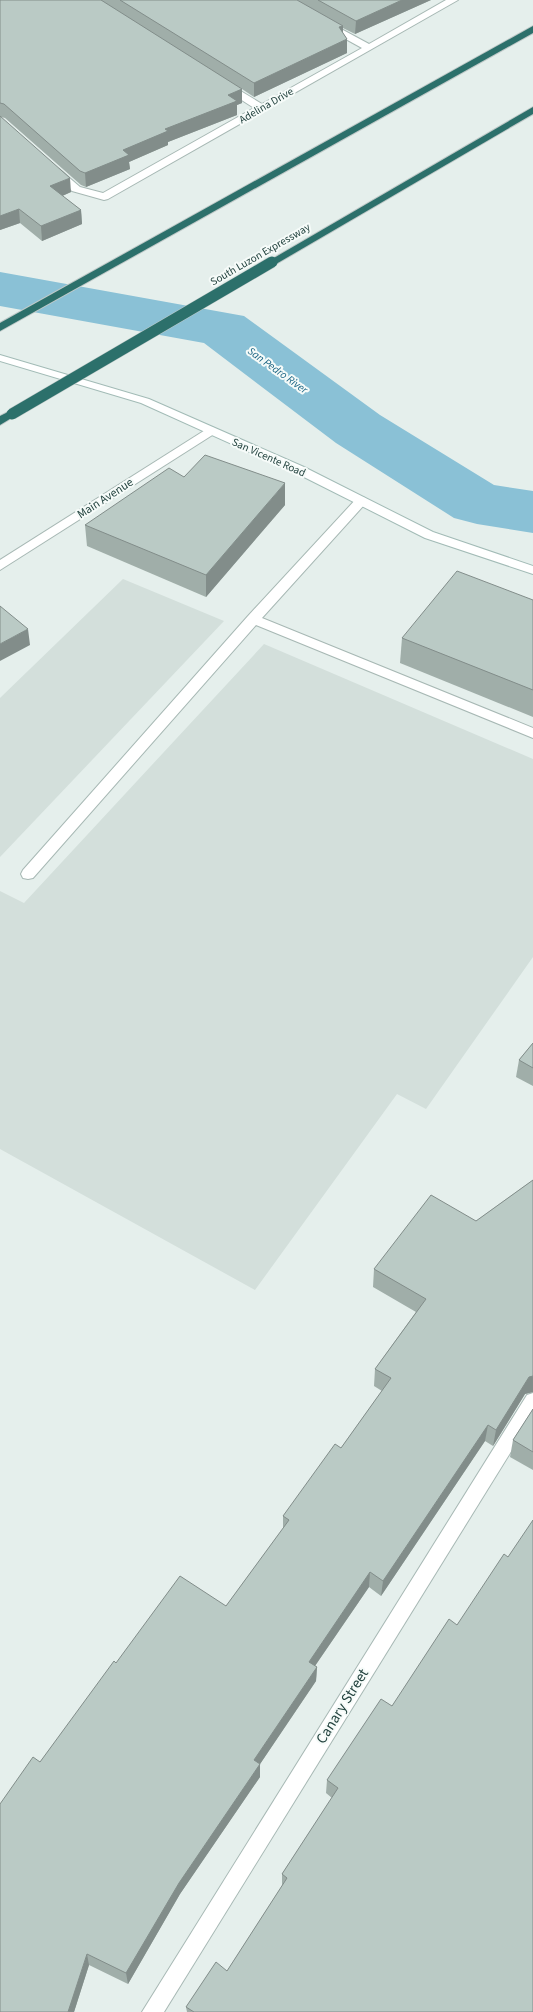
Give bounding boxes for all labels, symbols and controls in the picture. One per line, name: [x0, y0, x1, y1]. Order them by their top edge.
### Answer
street label: Adelina Drive: [236, 84, 297, 127]
street label: South Luzon Expressway: [208, 220, 313, 289]
water label: San Pedro River: [245, 344, 312, 398]
street label: San Vicente Road: [230, 435, 308, 480]
street label: Main Avenue: [74, 474, 137, 523]
street label: Canary Street: [311, 1665, 374, 1748]

